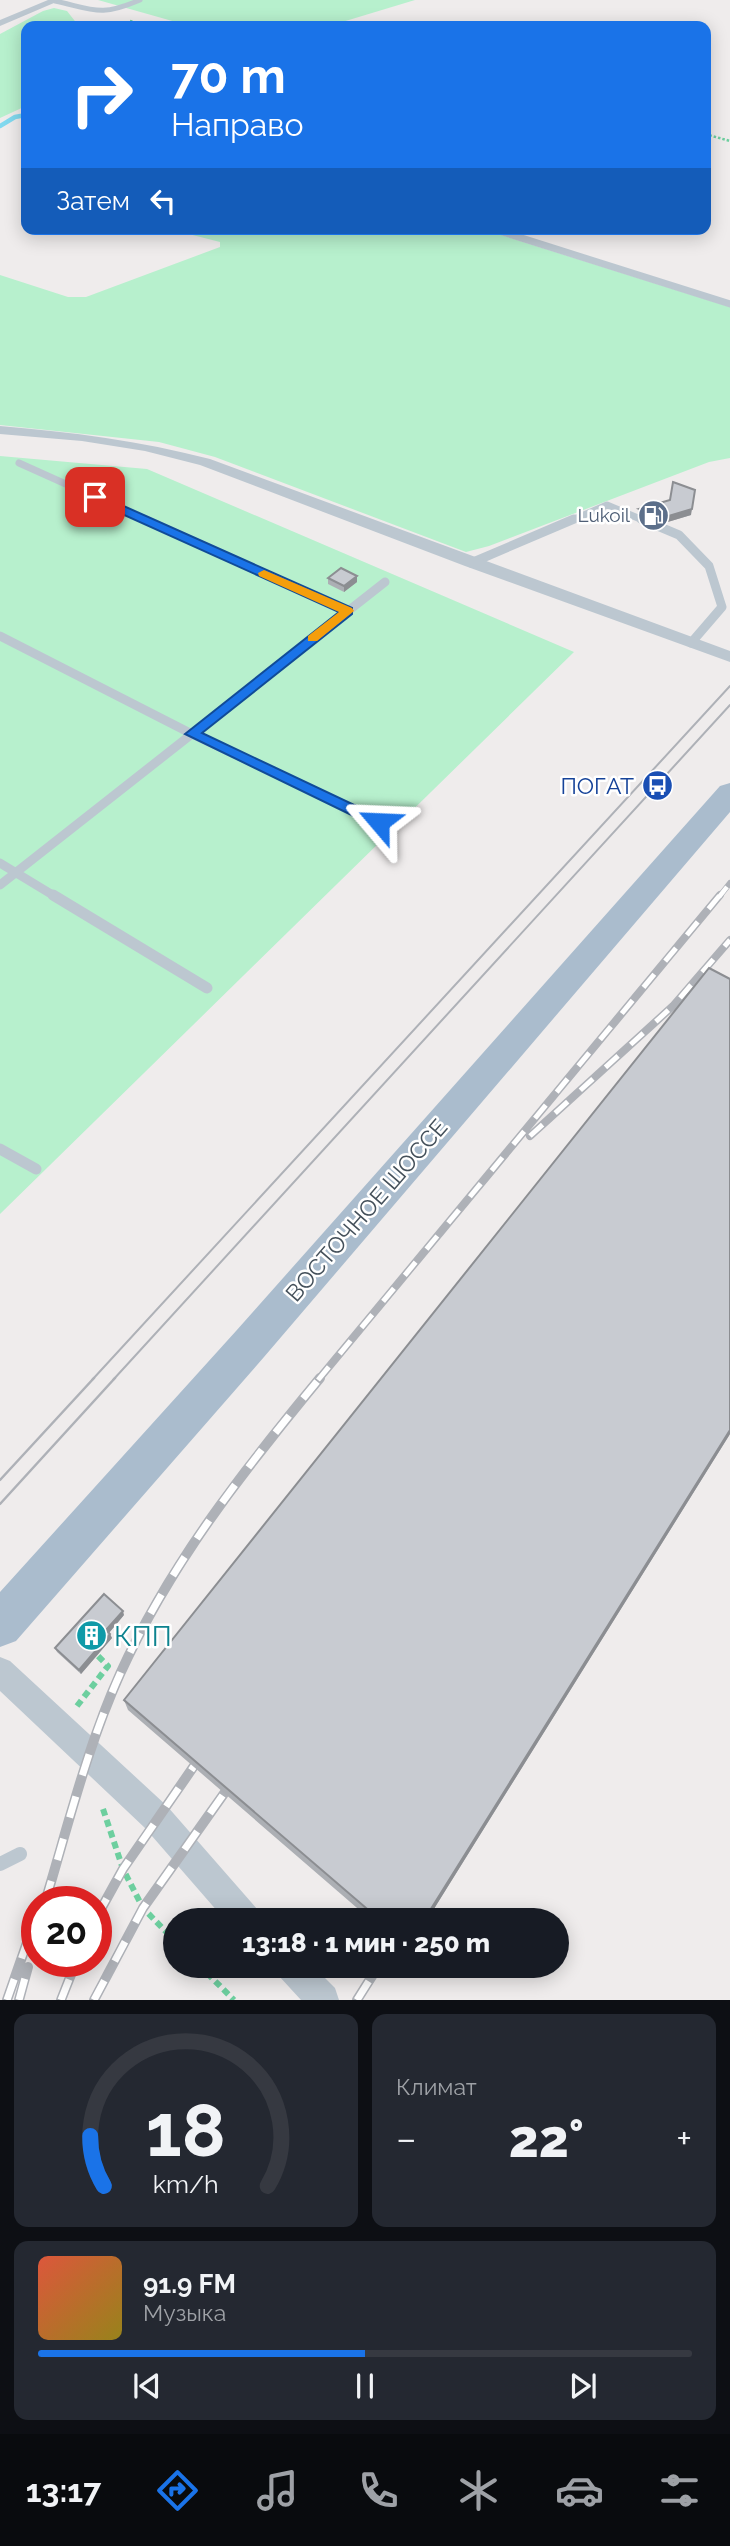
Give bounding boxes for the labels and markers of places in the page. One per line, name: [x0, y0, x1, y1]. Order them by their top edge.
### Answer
pin: [65, 467, 125, 527]
fuel station icon: Lukoil: [636, 498, 670, 532]
place label: Lukoil: [577, 504, 631, 526]
bus stop icon: ПОГАТ: [640, 768, 674, 802]
place label: ПОГАТ: [560, 772, 634, 799]
building icon: КПП: [74, 1619, 108, 1653]
place label: КПП: [114, 1620, 172, 1653]

